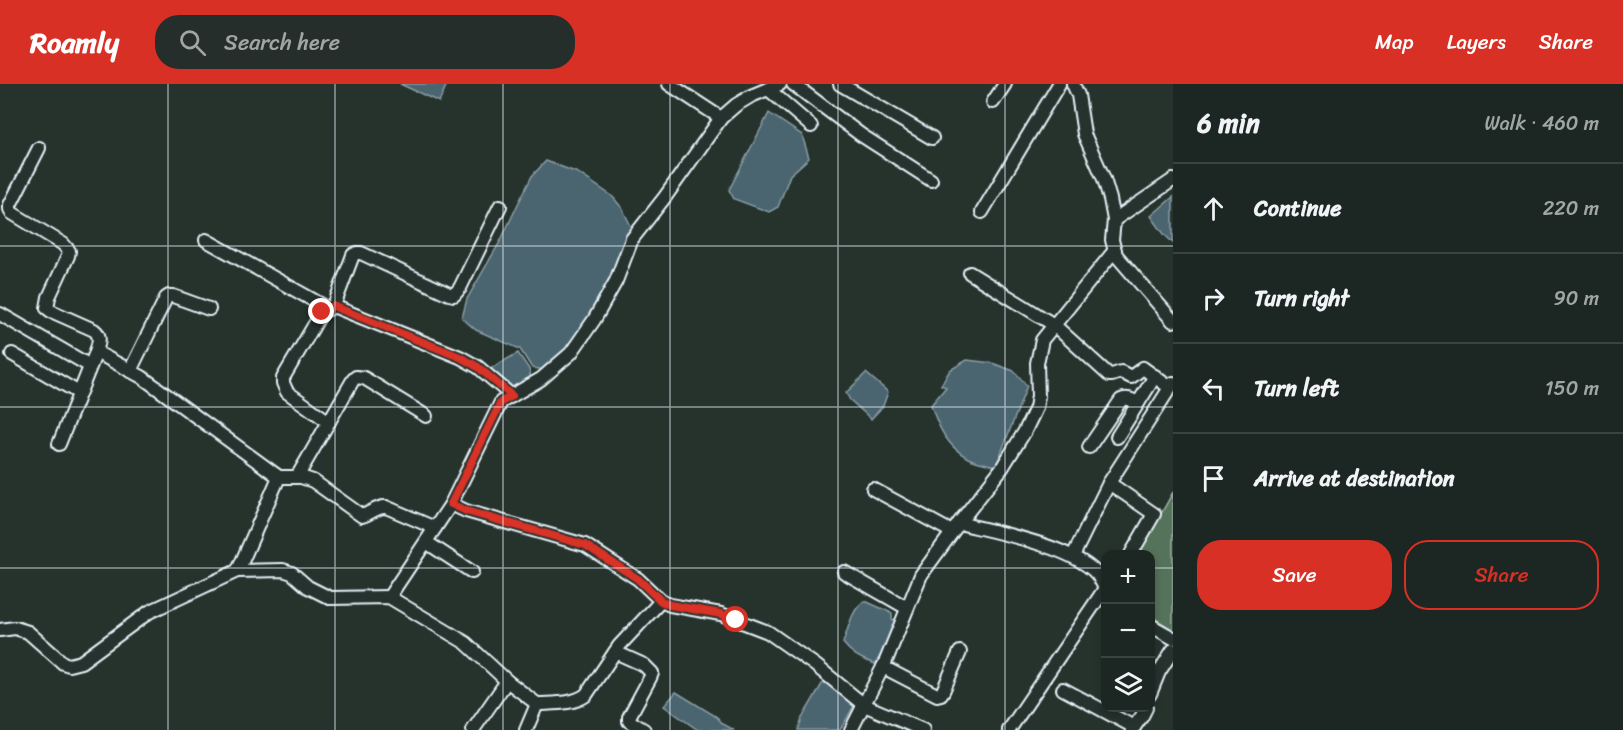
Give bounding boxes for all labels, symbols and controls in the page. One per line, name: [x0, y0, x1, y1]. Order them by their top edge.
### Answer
search box: [155, 15, 575, 69]
text: Roamly: [30, 18, 119, 67]
text: Search here: [224, 23, 340, 62]
text: Map: [1375, 23, 1414, 61]
text: Layers: [1447, 23, 1506, 61]
text: Share: [1539, 23, 1593, 61]
icon: search: [176, 26, 209, 59]
text: 6 min: [1197, 100, 1260, 146]
text: Walk · 460 m: [1484, 106, 1599, 141]
text: Continue: [1254, 189, 1342, 228]
text: 220 m: [1543, 191, 1599, 226]
icon: ahead: [1197, 192, 1230, 225]
text: Turn right: [1254, 279, 1349, 318]
text: 90 m: [1554, 281, 1599, 316]
icon: right: [1197, 282, 1230, 315]
route end: [308, 298, 334, 324]
text: Turn left: [1254, 369, 1339, 408]
text: 150 m: [1545, 371, 1599, 406]
icon: left: [1197, 372, 1230, 405]
text: Arrive at destination: [1254, 459, 1455, 498]
icon: arrive: [1197, 462, 1230, 495]
button: Save: [1197, 540, 1392, 610]
button: Share: [1404, 540, 1599, 610]
map controls: [1101, 550, 1155, 712]
button: +: [1101, 550, 1155, 604]
button: −: [1101, 604, 1155, 658]
route start: [722, 606, 748, 632]
button: layers: [1101, 658, 1155, 712]

